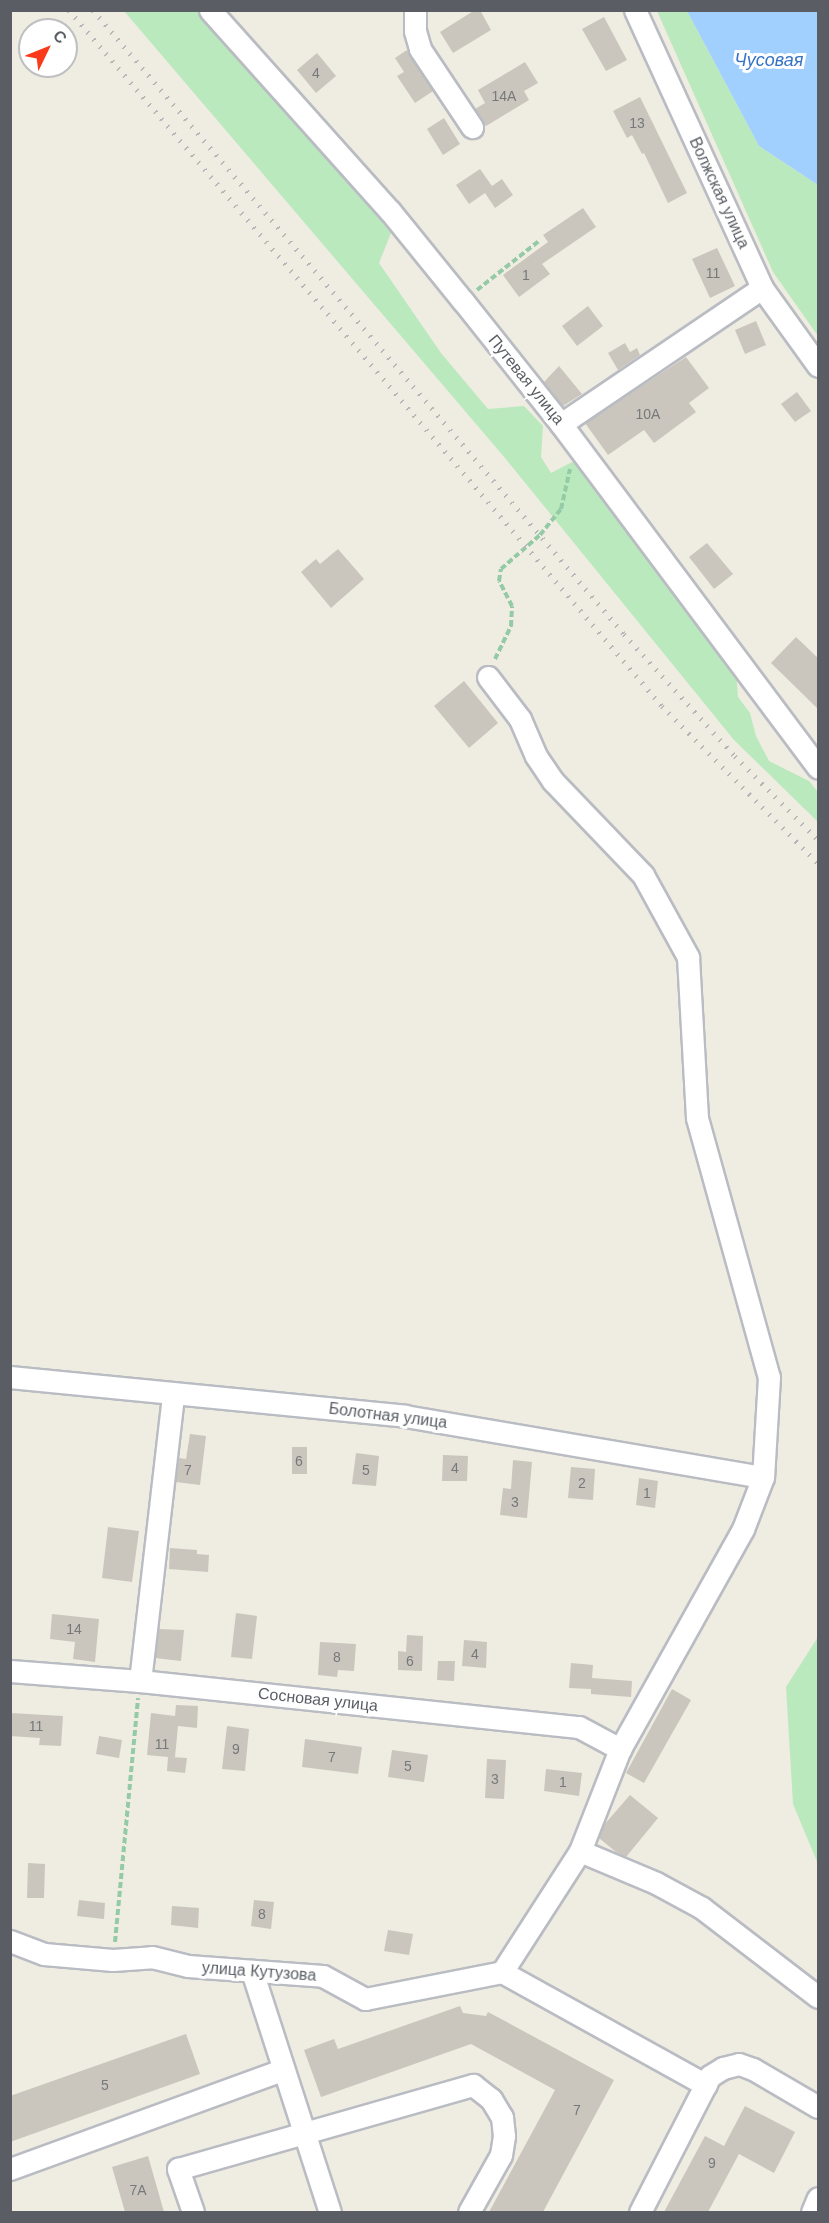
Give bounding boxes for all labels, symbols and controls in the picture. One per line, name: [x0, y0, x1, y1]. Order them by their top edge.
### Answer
north arrow: [18, 18, 78, 78]
text: С: [50, 27, 70, 47]
water label: Чусовая: [735, 49, 803, 71]
house number: 4: [312, 65, 320, 81]
house number: 14А: [492, 88, 516, 104]
house number: 13: [629, 115, 645, 131]
street label: Волжская улица: [685, 134, 753, 252]
house number: 11: [706, 265, 720, 281]
house number: 1: [522, 267, 530, 283]
street label: Путевая улица: [484, 331, 568, 429]
house number: 10А: [636, 406, 660, 422]
street label: Болотная улица: [328, 1399, 448, 1433]
house number: 6: [295, 1453, 303, 1469]
house number: 4: [451, 1460, 459, 1476]
house number: 7: [184, 1462, 192, 1478]
house number: 5: [362, 1462, 370, 1478]
house number: 2: [578, 1475, 586, 1491]
house number: 1: [643, 1485, 651, 1501]
house number: 3: [511, 1494, 519, 1510]
house number: 14: [66, 1621, 82, 1637]
house number: 4: [471, 1646, 479, 1662]
house number: 8: [333, 1649, 341, 1665]
house number: 6: [406, 1653, 414, 1669]
street label: Сосновая улица: [257, 1684, 379, 1716]
house number: 11: [29, 1718, 43, 1734]
house number: 11: [155, 1736, 169, 1752]
house number: 9: [232, 1741, 240, 1757]
house number: 7: [328, 1749, 336, 1765]
house number: 5: [404, 1758, 412, 1774]
house number: 3: [491, 1771, 499, 1787]
house number: 1: [559, 1774, 567, 1790]
house number: 8: [258, 1906, 266, 1922]
street label: улица Кутузова: [201, 1958, 317, 1986]
house number: 5: [101, 2077, 109, 2093]
house number: 7: [573, 2102, 581, 2118]
house number: 9: [708, 2155, 716, 2171]
house number: 7А: [129, 2182, 147, 2198]

